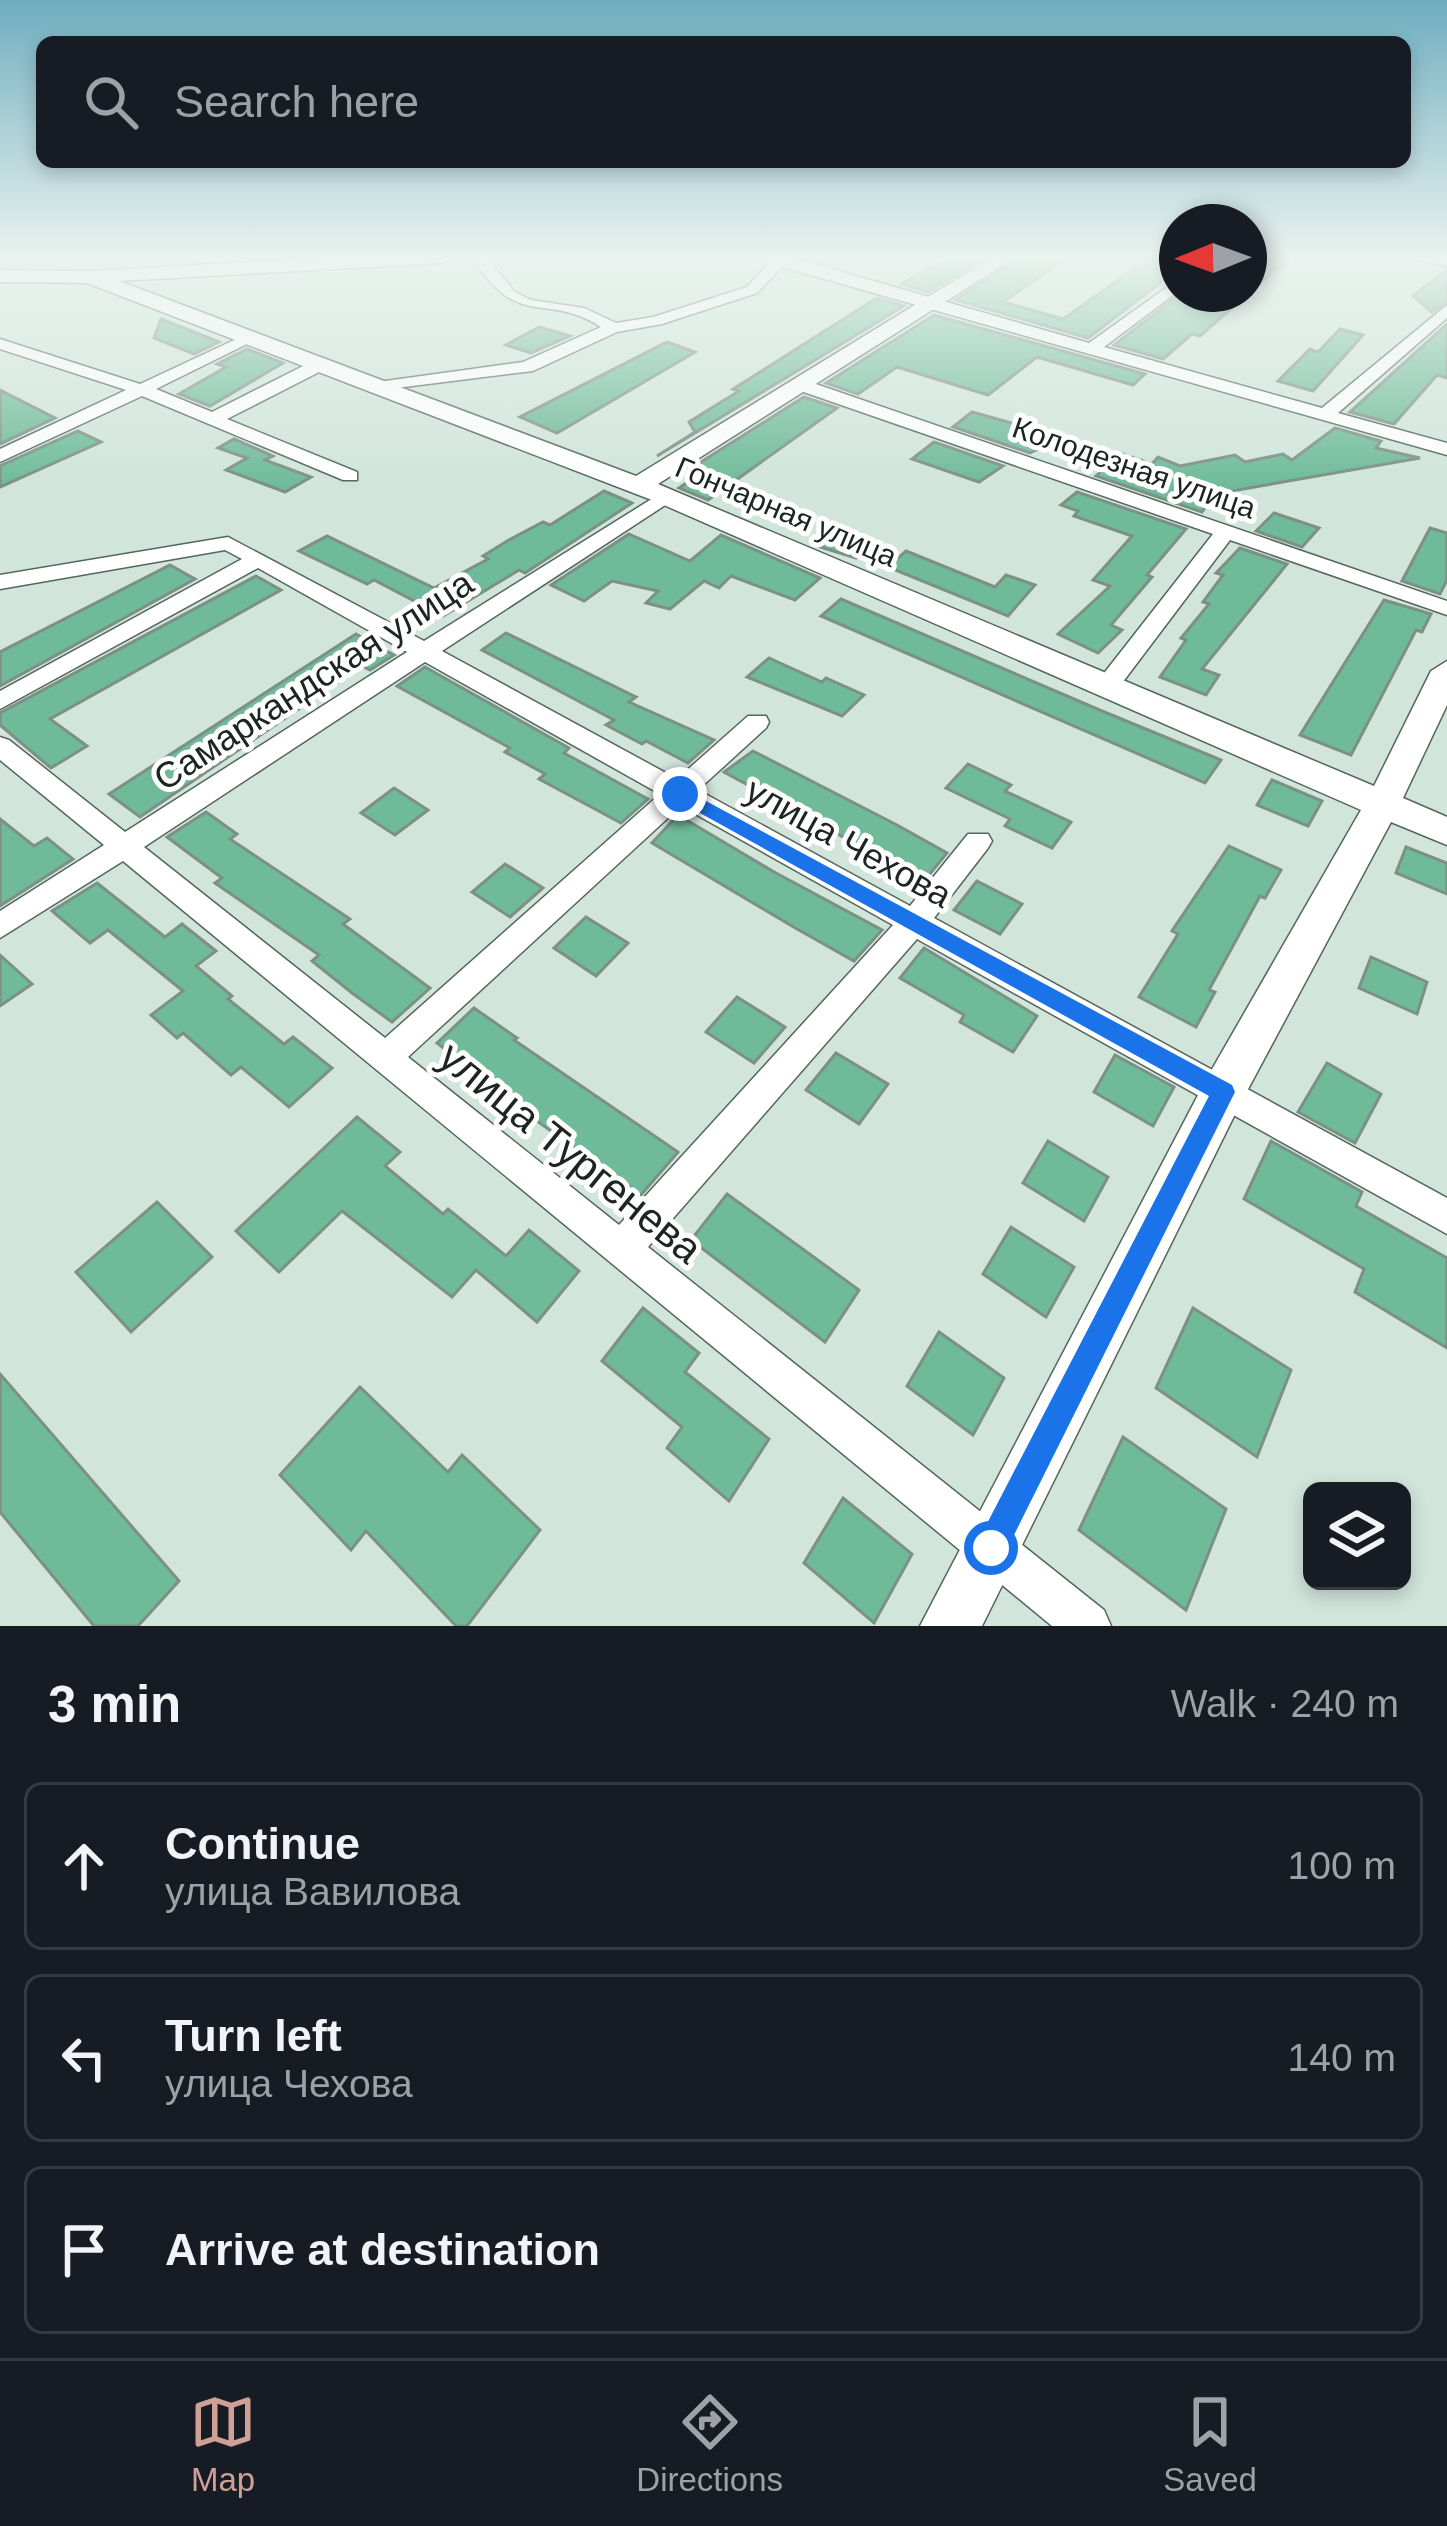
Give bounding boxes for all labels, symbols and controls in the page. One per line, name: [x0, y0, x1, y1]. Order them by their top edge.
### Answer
search box: [36, 36, 1411, 168]
icon: search: [78, 69, 144, 135]
text: Search here: [174, 76, 419, 127]
north arrow: [1159, 204, 1267, 312]
street label: Колодезная улица: [1008, 410, 1260, 525]
street label: Гончарная улица: [671, 450, 902, 573]
street label: Самаркандская улица: [146, 561, 481, 799]
route end: [653, 767, 707, 821]
street label: улица Чехова: [739, 769, 959, 916]
street label: улица Тургенева: [430, 1032, 712, 1273]
map controls: [1303, 1482, 1411, 1590]
button: layers: [1303, 1482, 1411, 1590]
route start: [964, 1521, 1018, 1575]
text: 3 min: [48, 1676, 181, 1733]
text: Walk · 240 m: [1171, 1682, 1399, 1725]
text: Continue: [165, 1818, 360, 1869]
icon: ahead: [51, 1833, 117, 1899]
text: 100 m: [1288, 1844, 1396, 1887]
text: улица Вавилова: [165, 1870, 460, 1913]
text: Turn left: [165, 2010, 342, 2061]
icon: left: [51, 2025, 117, 2091]
text: 140 m: [1288, 2036, 1396, 2079]
text: улица Чехова: [165, 2062, 413, 2105]
icon: arrive: [51, 2217, 117, 2283]
text: Arrive at destination: [165, 2224, 600, 2275]
tab: Map: [190, 2389, 256, 2499]
tab: Directions: [636, 2389, 783, 2499]
tab: Saved: [1163, 2389, 1257, 2499]

